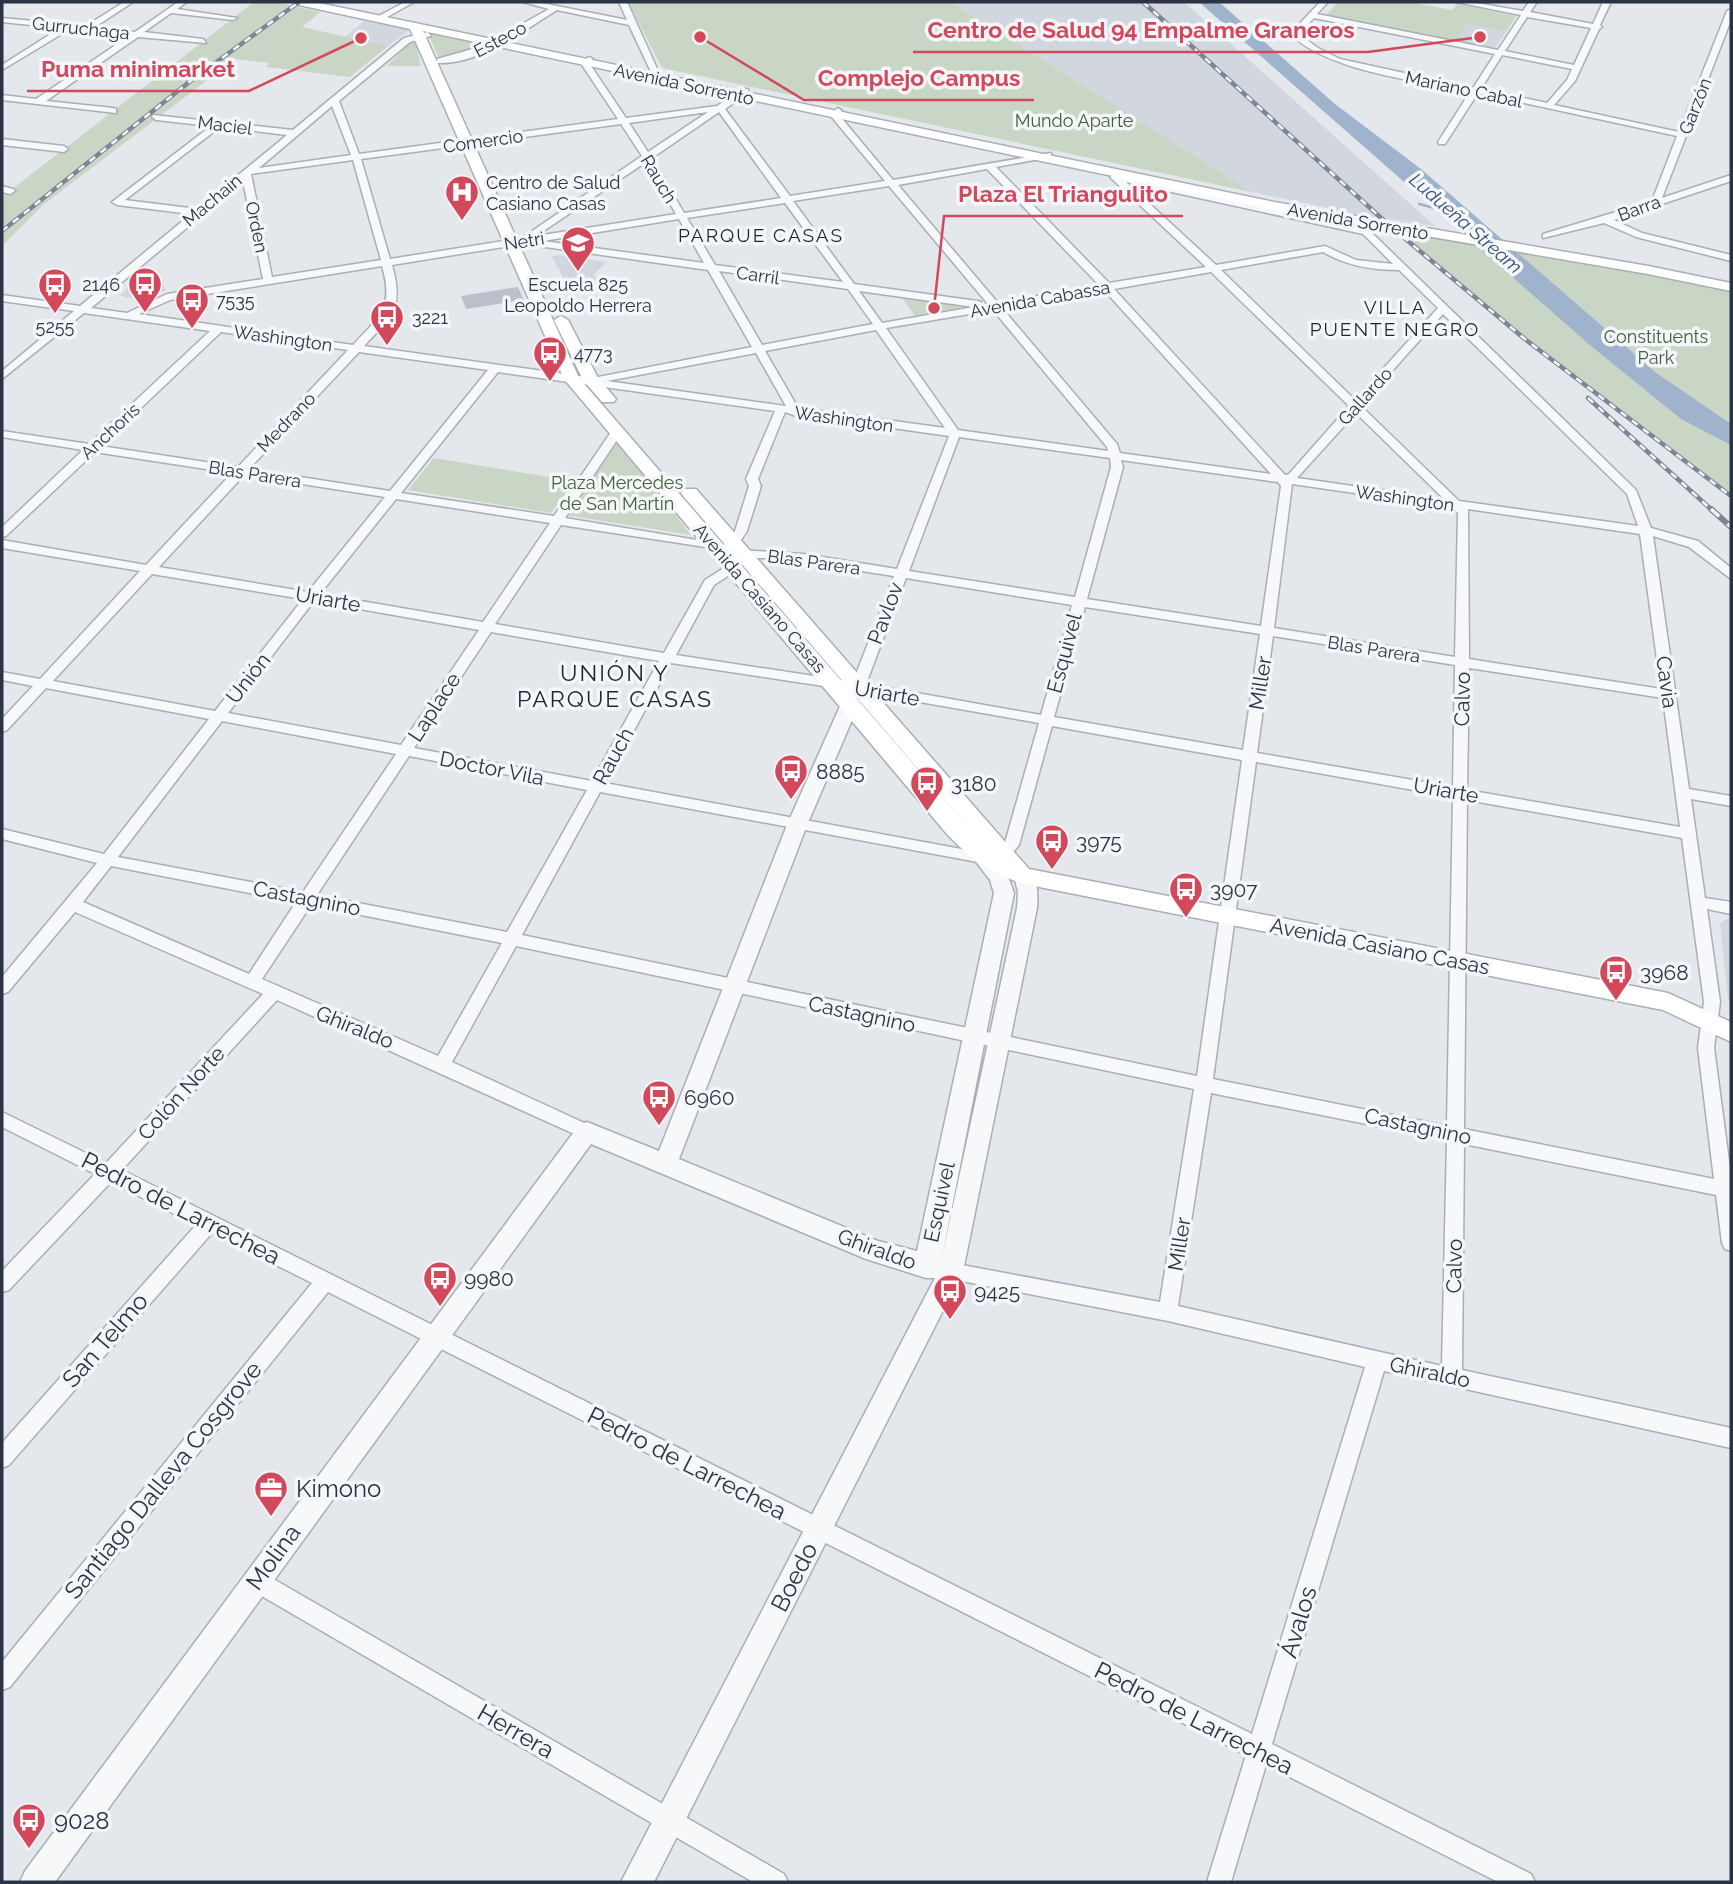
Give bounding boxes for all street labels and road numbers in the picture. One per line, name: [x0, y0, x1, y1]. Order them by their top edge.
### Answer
street label: Gurruchaga: [31, 12, 131, 44]
street label: Esteco: [470, 16, 530, 62]
street label: Avenida Sorrento: [612, 59, 756, 109]
street label: Mariano Cabal: [1403, 66, 1525, 112]
street label: Garzón: [1674, 75, 1716, 137]
street label: Maciel: [197, 111, 254, 139]
street label: Comercio: [442, 125, 525, 157]
street label: Rauch: [636, 151, 682, 207]
street label: Machain: [178, 169, 246, 231]
street label: Barra: [1615, 191, 1663, 225]
street label: Avenida Sorrento: [1286, 198, 1430, 244]
street label: Orden: [241, 199, 273, 255]
street label: Netri: [502, 227, 546, 255]
street label: Carril: [735, 262, 781, 288]
street label: Avenida Cabassa: [968, 276, 1112, 322]
street label: Washington: [232, 321, 334, 355]
street label: Gallardo: [1334, 363, 1397, 429]
street label: Medrano: [253, 388, 320, 456]
street label: Anchoris: [76, 398, 144, 463]
street label: Washington: [793, 402, 895, 436]
street label: Blas Parera: [207, 456, 303, 492]
street label: Washington: [1354, 481, 1456, 515]
street label: Avenida Casiano Casas: [689, 519, 831, 677]
street label: Blas Parera: [766, 545, 862, 579]
street label: Pavlov: [862, 579, 908, 647]
street label: Uriarte: [293, 581, 363, 617]
street label: Esquivel: [1041, 610, 1087, 696]
street label: Blas Parera: [1326, 631, 1422, 667]
street label: Unión: [221, 648, 275, 708]
street label: Miller: [1243, 654, 1277, 712]
street label: Cavia: [1651, 654, 1683, 710]
street label: Laplace: [402, 668, 466, 746]
street label: Calvo: [1449, 672, 1475, 726]
street label: Uriarte: [852, 675, 922, 711]
street label: Rauch: [587, 723, 639, 789]
street label: Doctor Vila: [438, 746, 546, 790]
street label: Uriarte: [1411, 772, 1481, 808]
street label: Castagnino: [251, 875, 363, 921]
street label: Avenida Casiano Casas: [1268, 912, 1492, 980]
street label: Castagnino: [806, 990, 918, 1038]
street label: Ghiraldo: [312, 1000, 398, 1054]
street label: Colón Norte: [132, 1041, 230, 1145]
street label: Castagnino: [1362, 1102, 1474, 1150]
street label: Pedro de Larrechea: [77, 1145, 285, 1271]
street label: Esquivel: [918, 1159, 960, 1245]
street label: Miller: [1162, 1215, 1196, 1273]
street label: Ghiraldo: [834, 1223, 920, 1275]
street label: Calvo: [1441, 1239, 1467, 1293]
street label: San Telmo: [56, 1287, 154, 1393]
street label: Ghiraldo: [1387, 1351, 1473, 1393]
street label: Santiago Dalleva Cosgrove: [58, 1355, 268, 1605]
street label: Pedro de Larrechea: [583, 1400, 791, 1526]
street label: Molina: [240, 1519, 306, 1595]
street label: Boedo: [764, 1538, 824, 1616]
street label: Ávalos: [1273, 1583, 1323, 1661]
street label: Pedro de Larrechea: [1090, 1655, 1298, 1781]
street label: Herrera: [473, 1698, 559, 1764]

